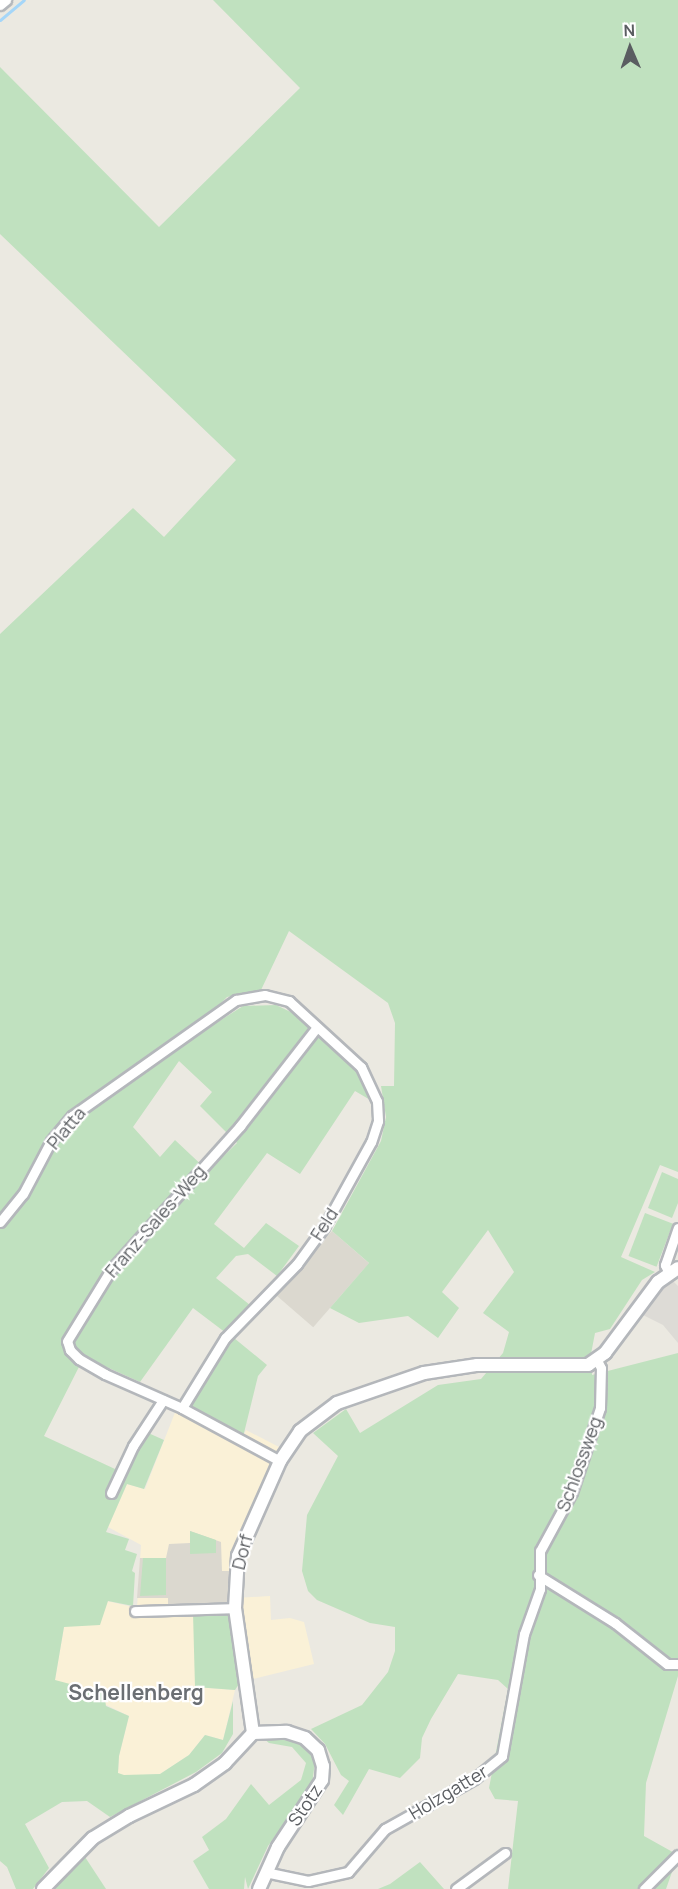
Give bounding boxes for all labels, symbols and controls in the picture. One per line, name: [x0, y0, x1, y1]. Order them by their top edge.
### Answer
north arrow: [600, 18, 660, 78]
text: N: [623, 19, 636, 41]
street label: Platta: [42, 1103, 90, 1153]
street label: Franz-Sales-Weg: [100, 1160, 210, 1282]
street label: Feld: [306, 1204, 342, 1244]
street label: Schlossweg: [552, 1413, 606, 1515]
street label: Dorf: [227, 1532, 257, 1572]
district label: Schellenberg: [68, 1679, 204, 1705]
street label: Holzgatter: [405, 1760, 491, 1824]
street label: Stotz: [283, 1780, 327, 1830]

